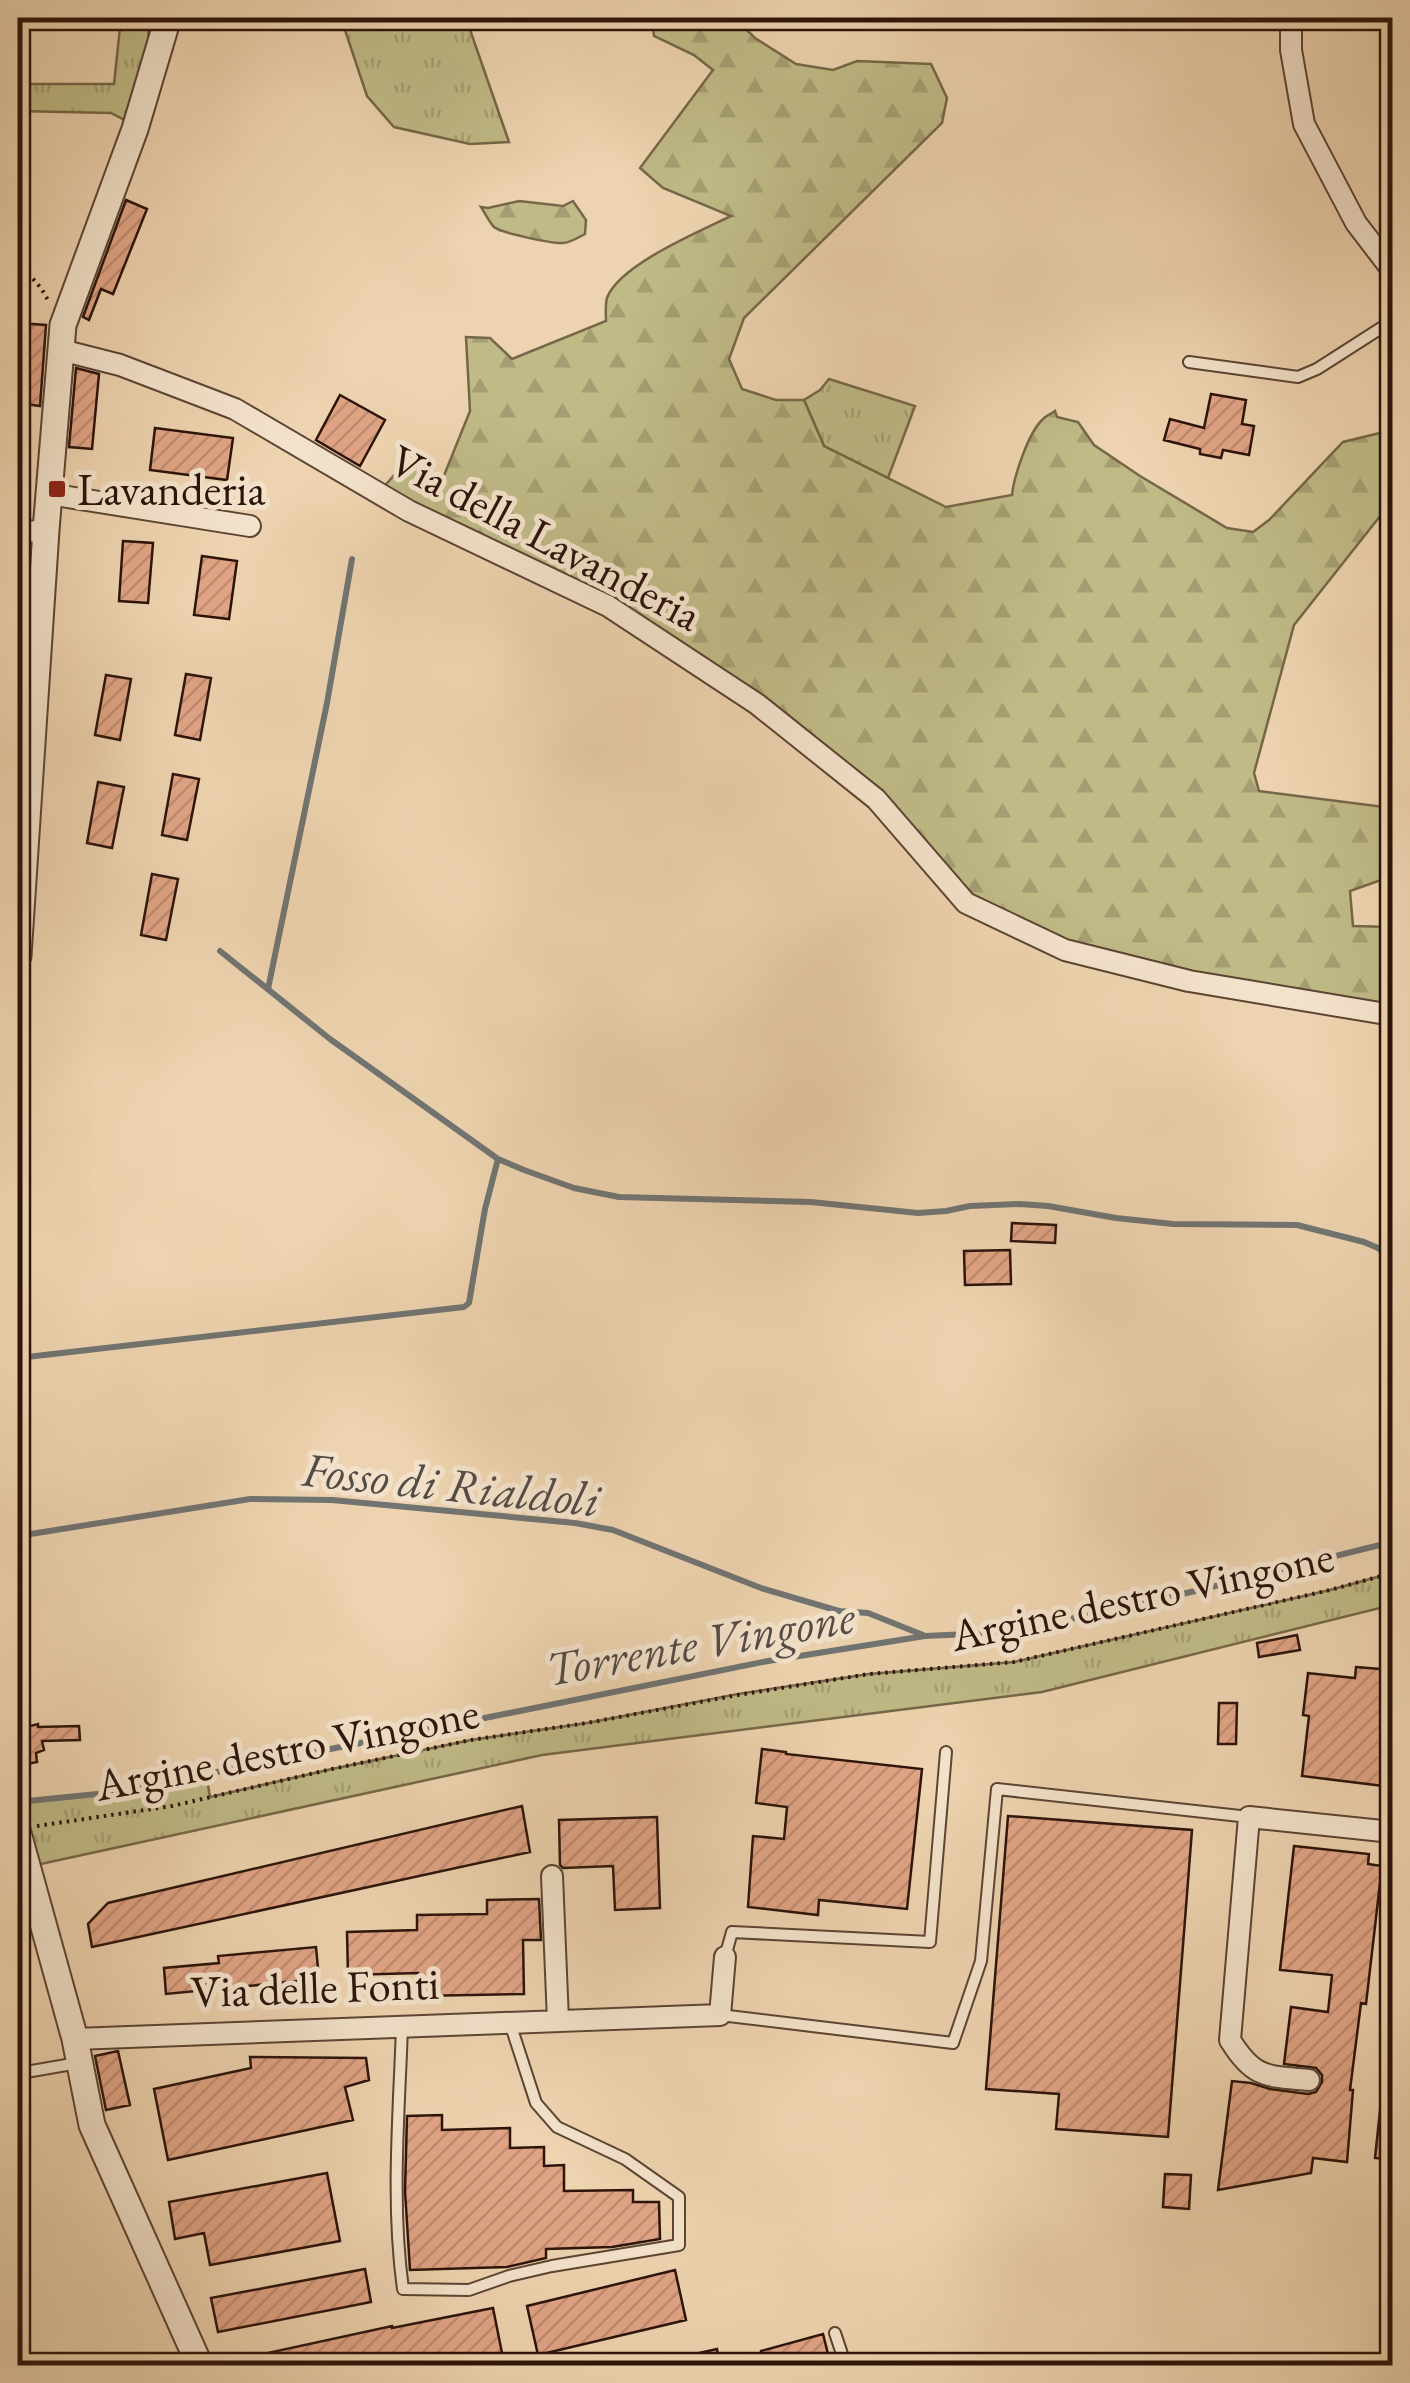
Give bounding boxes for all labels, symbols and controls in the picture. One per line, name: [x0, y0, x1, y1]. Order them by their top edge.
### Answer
street label: Via della Lavanderia: [380, 430, 712, 644]
place label: Lavanderia: [77, 460, 265, 518]
marker: Lavanderia: [46, 478, 68, 500]
water label: Fosso di Rialdoli: [298, 1437, 605, 1531]
street label: Argine destro Vingone: [944, 1526, 1339, 1664]
water label: Torrente Vingone: [541, 1584, 860, 1700]
street label: Argine destro Vingone: [89, 1682, 484, 1814]
street label: Via delle Fonti: [190, 1954, 440, 2020]

